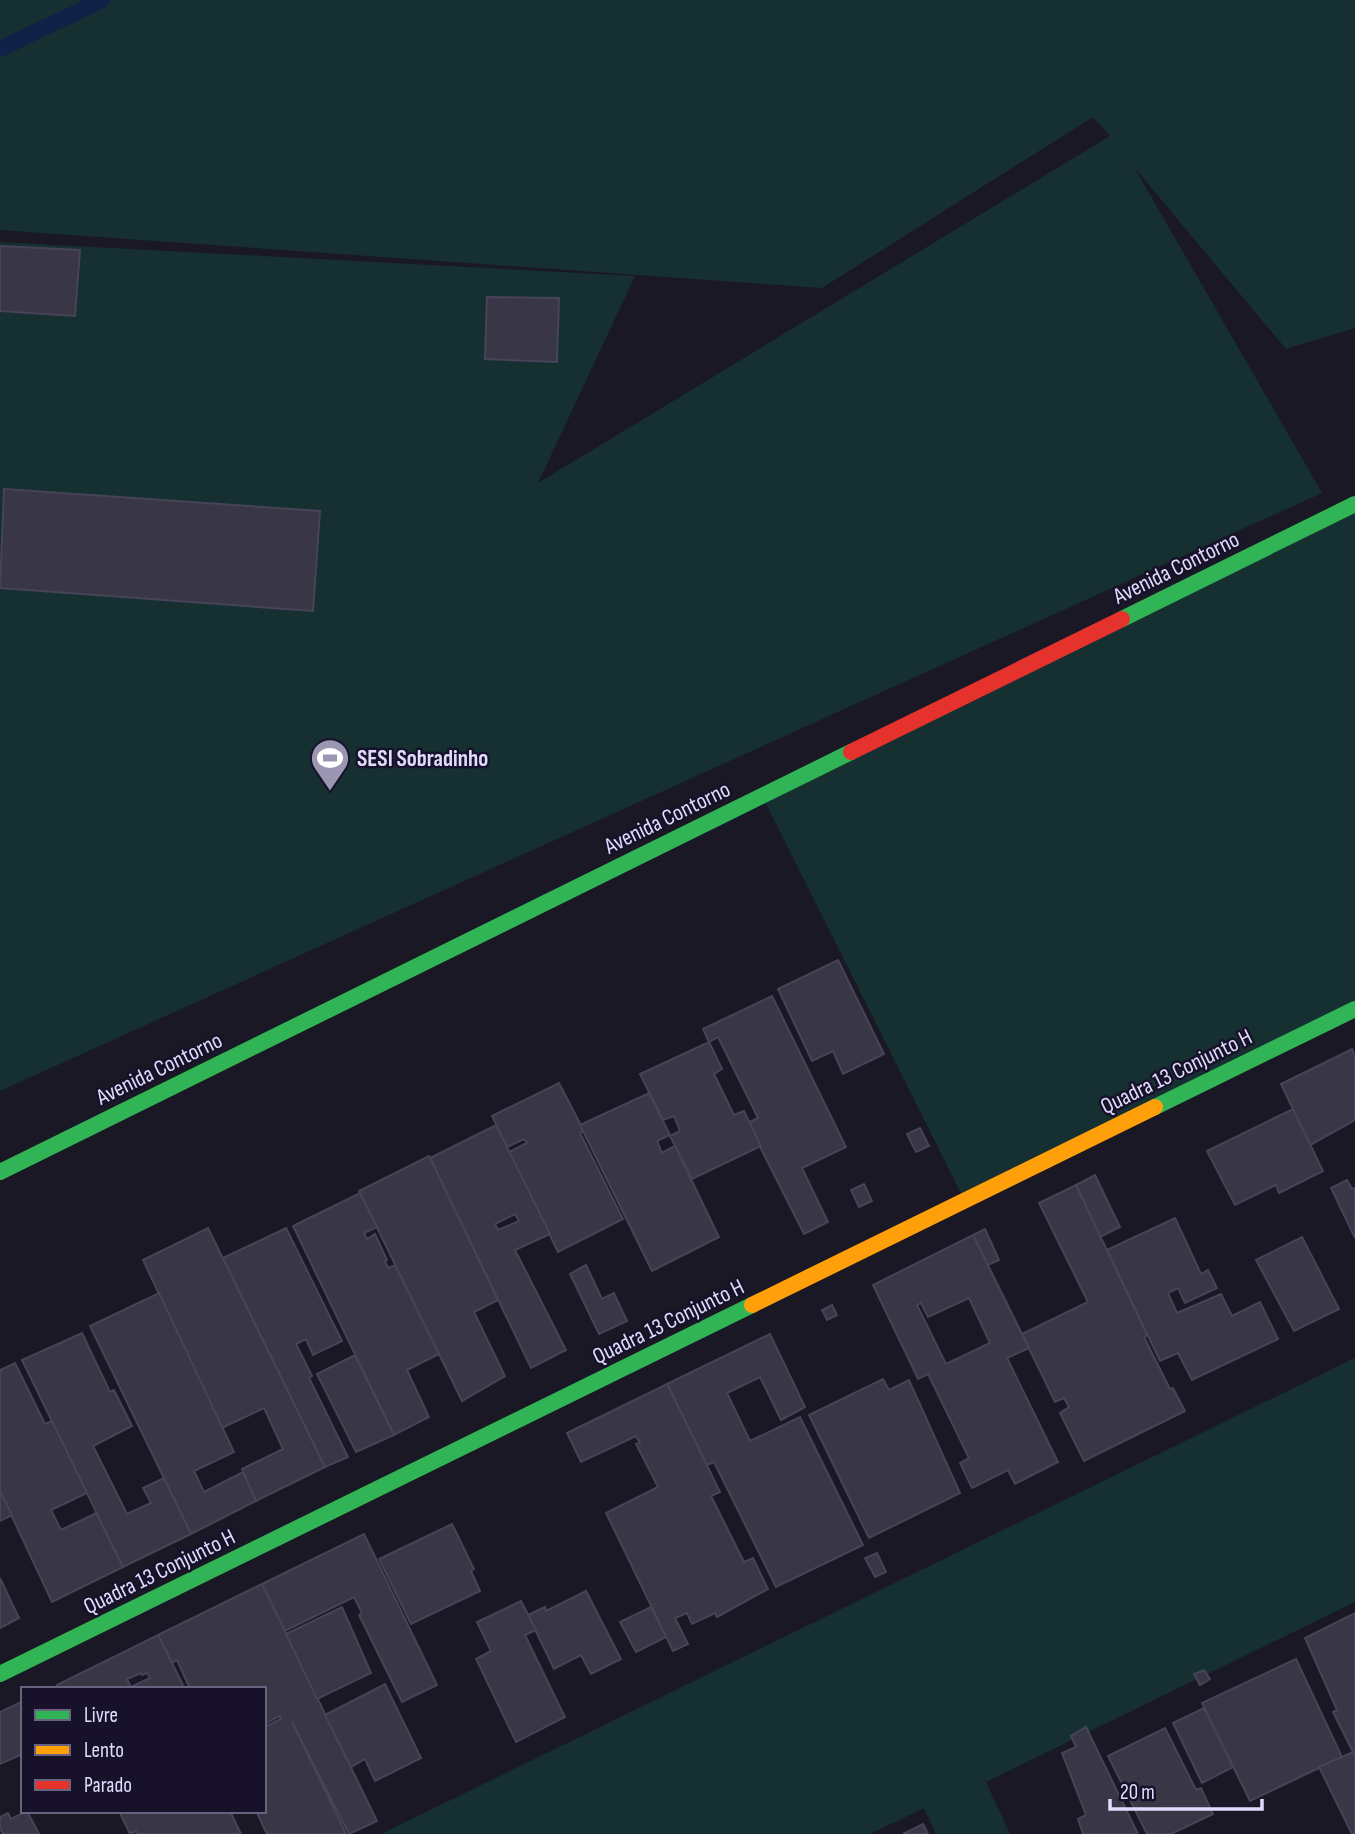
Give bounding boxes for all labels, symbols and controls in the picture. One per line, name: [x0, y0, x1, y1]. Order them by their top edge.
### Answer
street label: Avenida Contorno: [1108, 525, 1244, 611]
sports icon: SESI Sobradinho: [309, 737, 351, 792]
place label: SESI Sobradinho: [357, 745, 488, 773]
street label: Avenida Contorno: [599, 775, 735, 861]
street label: Quadra 13 Conjunto H: [1096, 1023, 1257, 1121]
street label: Avenida Contorno: [91, 1026, 227, 1112]
street label: Quadra 13 Conjunto H: [588, 1273, 749, 1371]
street label: Quadra 13 Conjunto H: [79, 1523, 240, 1621]
legend: [21, 1687, 266, 1813]
text: Livre: [84, 1703, 118, 1728]
text: Lento: [84, 1738, 124, 1763]
scale bar: [1110, 1768, 1262, 1812]
text: Parado: [84, 1773, 132, 1798]
text: 20 m: [1120, 1780, 1155, 1805]

